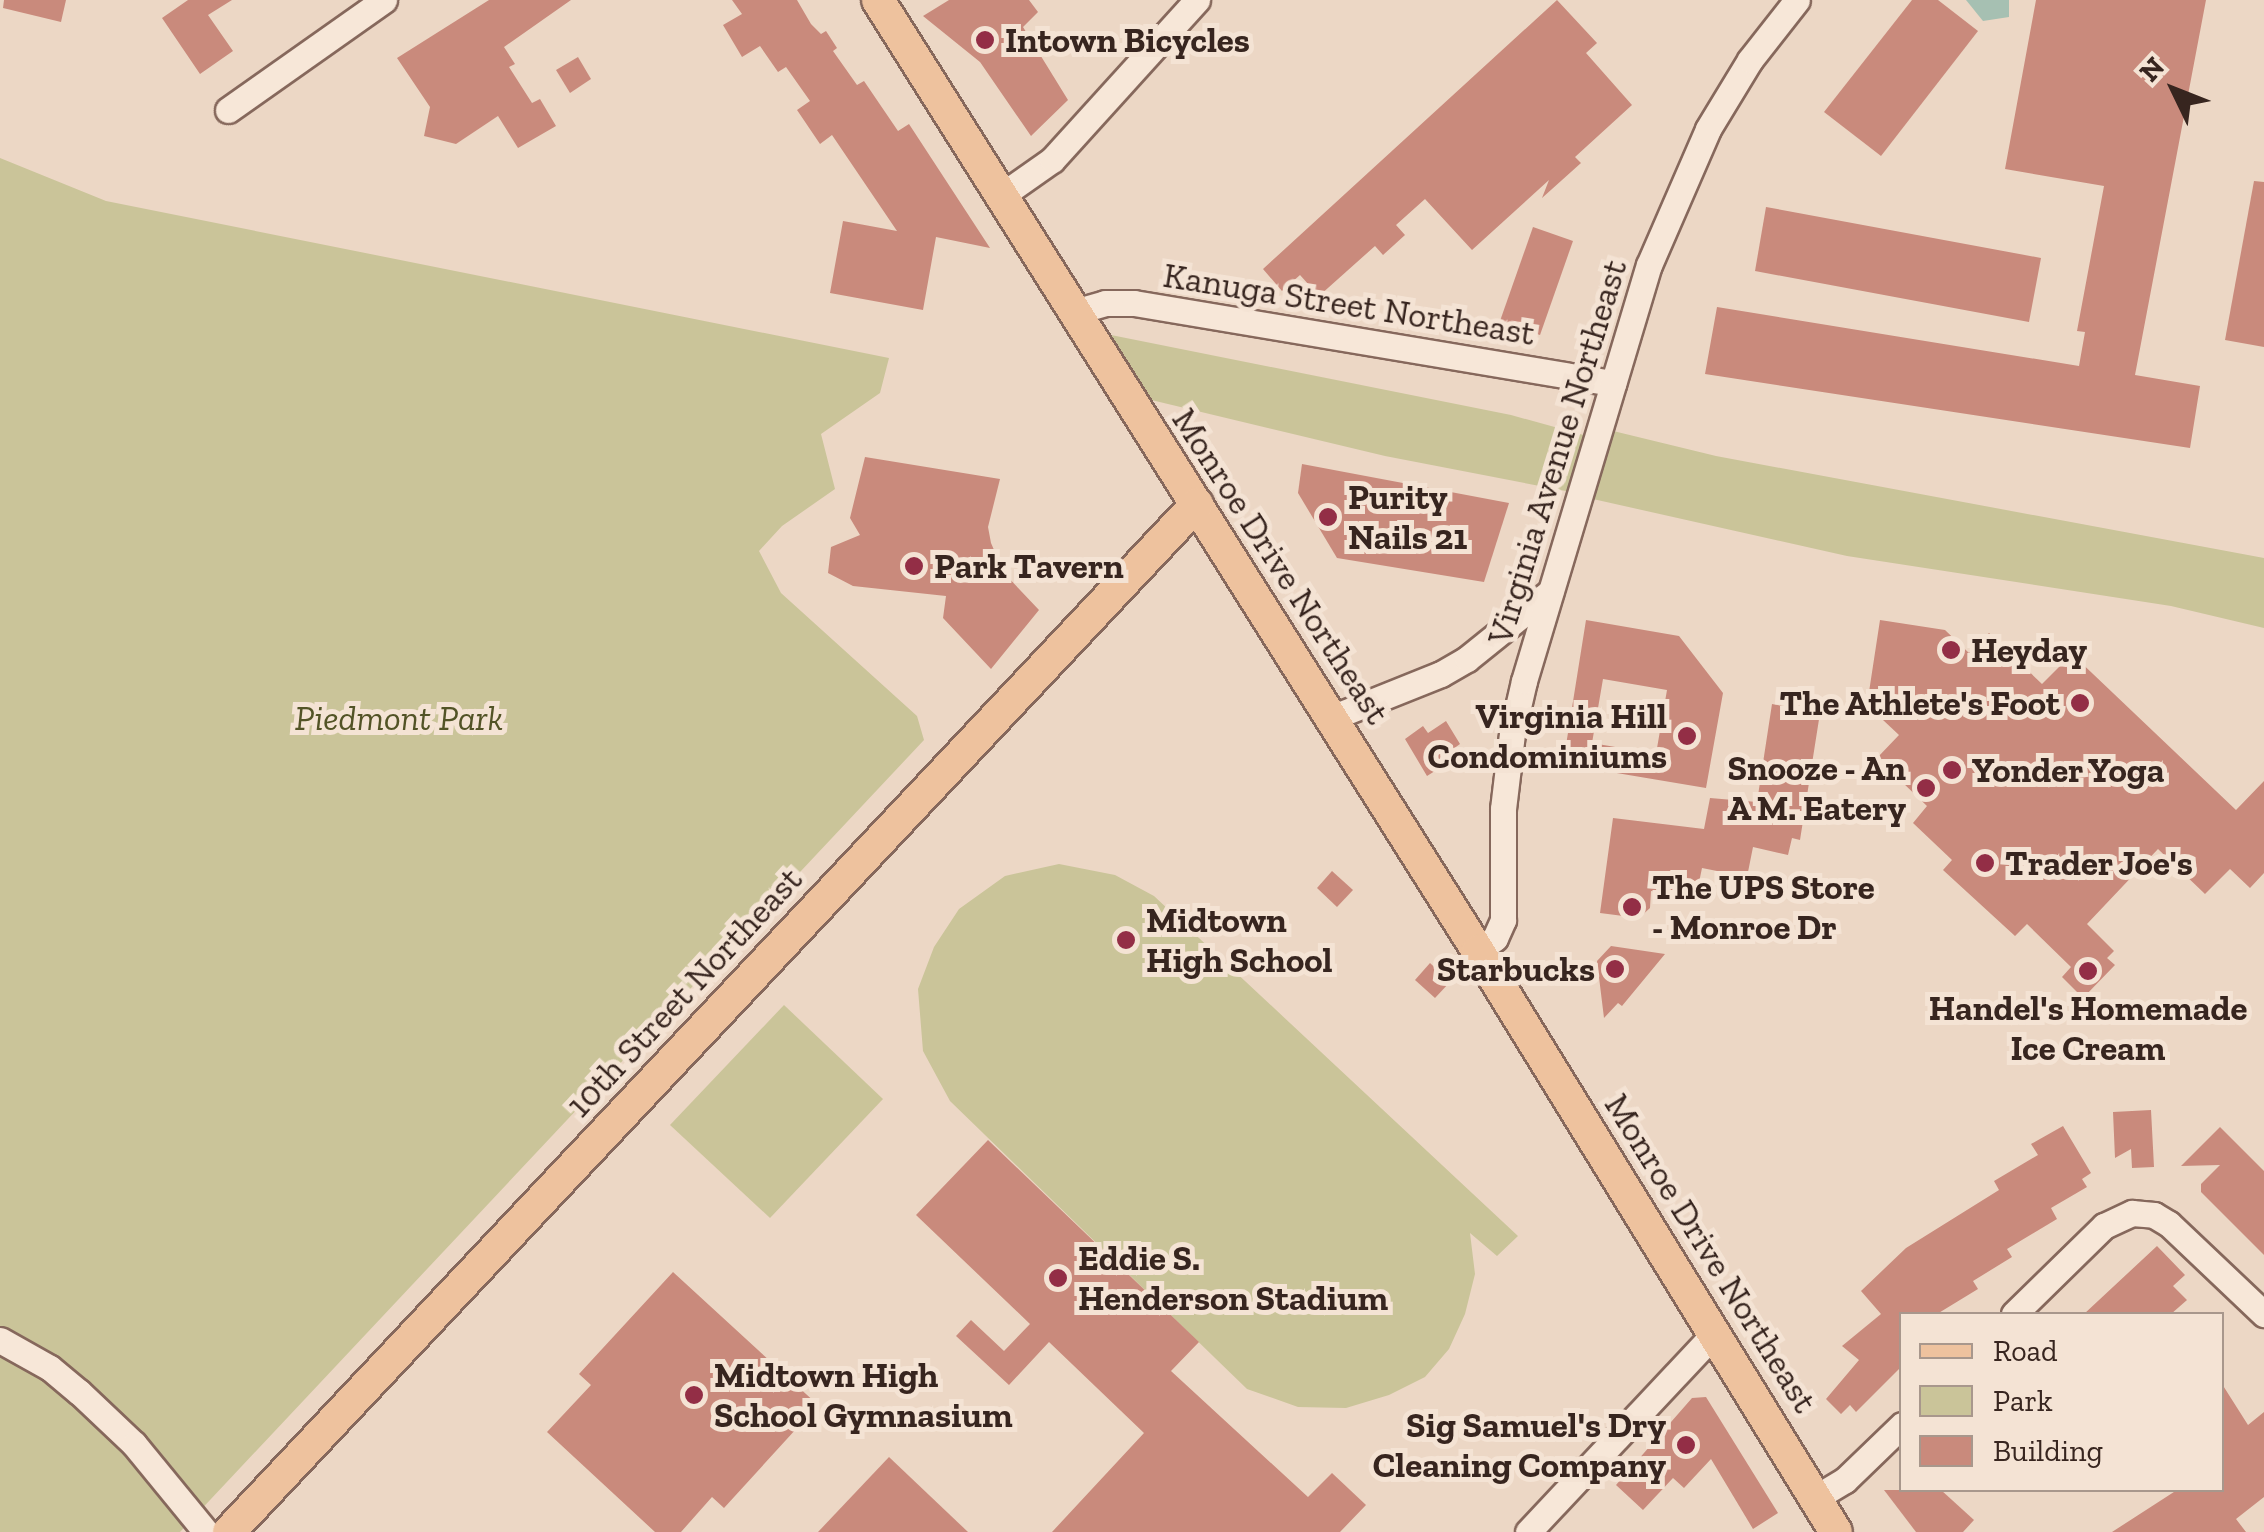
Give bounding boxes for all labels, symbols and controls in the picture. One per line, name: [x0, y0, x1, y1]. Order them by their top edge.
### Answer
place label: Intown Bicycles: [1005, 19, 1250, 61]
marker: Intown Bicycles: [974, 29, 996, 51]
north arrow: [2124, 40, 2224, 140]
text: N: [2132, 50, 2171, 88]
street label: Kanuga Street Northeast: [1160, 254, 1538, 354]
street label: Virginia Avenue Northeast: [1478, 254, 1636, 650]
street label: Monroe Drive Northeast: [1163, 400, 1399, 732]
place label: Purity Nails 21: [1348, 476, 1467, 558]
marker: Purity Nails 21: [1317, 506, 1339, 528]
place label: Park Tavern: [934, 545, 1124, 587]
marker: Park Tavern: [903, 555, 925, 577]
place label: Heyday: [1971, 629, 2087, 671]
marker: Heyday: [1940, 639, 1962, 661]
place label: The Athlete's Foot: [1778, 682, 2060, 724]
marker: The Athlete's Foot: [2069, 692, 2091, 714]
place label: Virginia Hill Condominiums: [1428, 695, 1667, 777]
park label: Piedmont Park: [295, 697, 503, 739]
marker: Virginia Hill Condominiums: [1676, 725, 1698, 747]
place label: Snooze - An A M. Eatery: [1726, 747, 1906, 829]
place label: Yonder Yoga: [1972, 749, 2166, 791]
marker: Yonder Yoga: [1941, 759, 1963, 781]
marker: Snooze - An A M. Eatery: [1915, 777, 1937, 799]
place label: Trader Joe's: [2005, 842, 2194, 884]
marker: Trader Joe's: [1974, 852, 1996, 874]
street label: 10th Street Northeast: [557, 858, 811, 1126]
place label: The UPS Store - Monroe Dr: [1652, 866, 1875, 948]
marker: The UPS Store - Monroe Dr: [1621, 896, 1643, 918]
place label: Midtown High School: [1146, 899, 1333, 981]
marker: Midtown High School: [1115, 929, 1137, 951]
place label: Starbucks: [1437, 948, 1595, 990]
marker: Starbucks: [1604, 958, 1626, 980]
marker: Handel's Homemade Ice Cream: [2077, 960, 2099, 982]
place label: Handel's Homemade Ice Cream: [1929, 987, 2247, 1069]
street label: Monroe Drive Northeast: [1596, 1086, 1826, 1420]
place label: Eddie S. Henderson Stadium: [1078, 1237, 1388, 1319]
marker: Eddie S. Henderson Stadium: [1047, 1267, 1069, 1289]
legend: [1899, 1312, 2224, 1492]
text: Road: [1993, 1333, 2058, 1369]
place label: Midtown High School Gymnasium: [714, 1354, 1013, 1436]
text: Park: [1993, 1383, 2053, 1419]
marker: Midtown High School Gymnasium: [683, 1384, 705, 1406]
place label: Sig Samuel's Dry Cleaning Company: [1373, 1404, 1666, 1486]
text: Building: [1993, 1433, 2103, 1469]
marker: Sig Samuel's Dry Cleaning Company: [1675, 1434, 1697, 1456]

